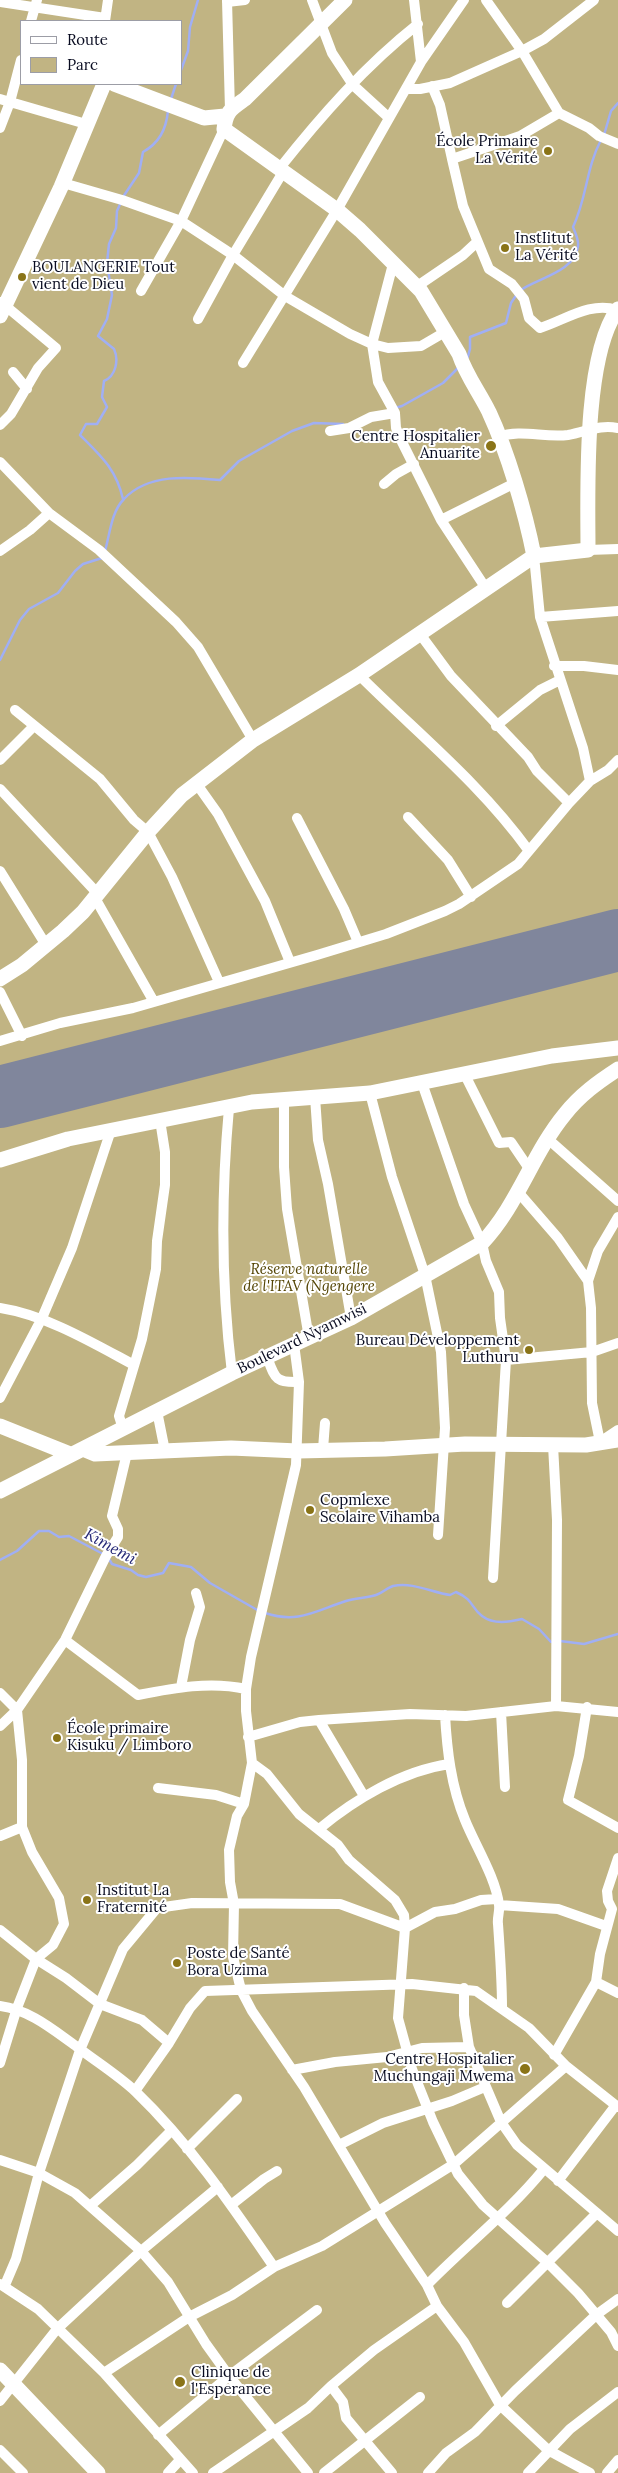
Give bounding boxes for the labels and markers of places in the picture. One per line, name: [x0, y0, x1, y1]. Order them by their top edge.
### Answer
place label: École Primaire La Vérité: [436, 133, 538, 168]
marker: École Primaire La Vérité: [542, 145, 554, 157]
place label: InstIitut La Vérité: [515, 230, 578, 265]
marker: InstIitut La Vérité: [499, 242, 511, 254]
place label: BOULANGERIE Tout vient de Dieu: [32, 259, 175, 294]
marker: BOULANGERIE Tout vient de Dieu: [16, 271, 28, 283]
place label: Centre Hospitalier Anuarite: [351, 428, 480, 463]
marker: Centre Hospitalier Anuarite: [484, 439, 498, 453]
place label: Bureau Développement Luthuru: [356, 1332, 519, 1367]
marker: Bureau Développement Luthuru: [523, 1344, 535, 1356]
place label: Copmlexe Scolaire Vihamba: [320, 1492, 440, 1527]
marker: Copmlexe Scolaire Vihamba: [304, 1504, 316, 1516]
place label: École primaire Kisuku / Limboro: [67, 1720, 192, 1755]
marker: École primaire Kisuku / Limboro: [51, 1732, 63, 1744]
place label: Institut La Fraternité: [97, 1882, 169, 1917]
marker: Institut La Fraternité: [81, 1894, 93, 1906]
place label: Poste de Santé Bora Uzima: [187, 1945, 290, 1980]
marker: Poste de Santé Bora Uzima: [171, 1957, 183, 1969]
place label: Centre Hospitalier Muchungaji Mwema: [373, 2051, 514, 2086]
marker: Centre Hospitalier Muchungaji Mwema: [518, 2062, 532, 2076]
place label: Clinique de l'Esperance: [191, 2364, 271, 2399]
marker: Clinique de l'Esperance: [173, 2375, 187, 2389]

